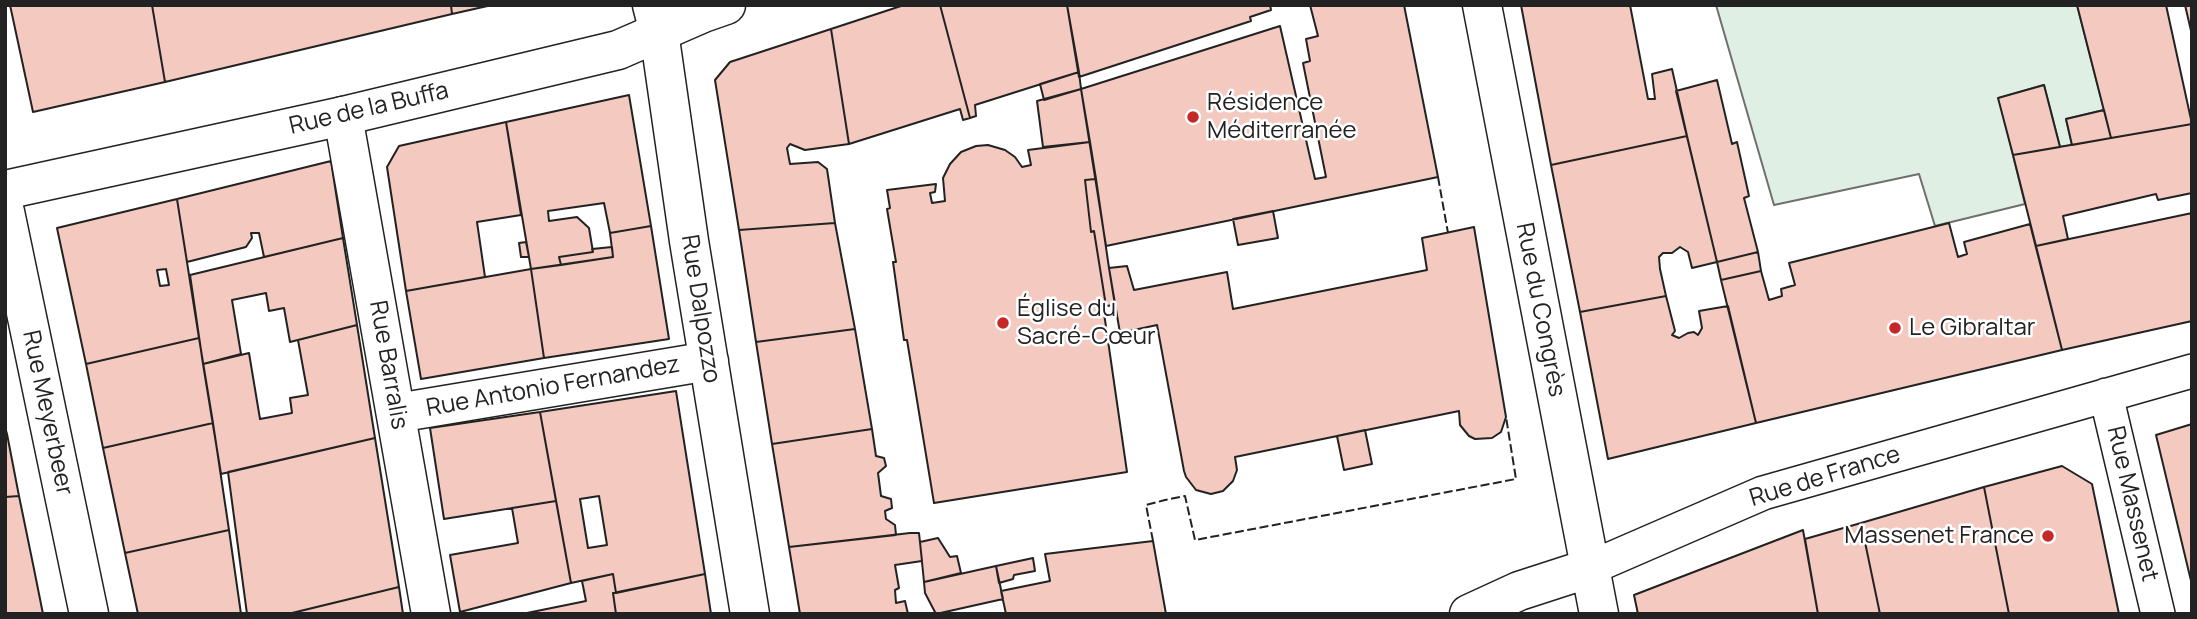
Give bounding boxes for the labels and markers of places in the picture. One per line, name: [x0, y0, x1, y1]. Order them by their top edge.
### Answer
place label: Résidence Méditerranée: [1207, 89, 1357, 145]
marker: Résidence Méditerranée: [1185, 109, 1201, 125]
place label: Église du Sacré-Cœur: [1017, 295, 1156, 351]
place label: Le Gibraltar: [1909, 314, 2036, 342]
marker: Église du Sacré-Cœur: [995, 315, 1011, 331]
marker: Le Gibraltar: [1887, 320, 1903, 336]
place label: Massenet France: [1844, 522, 2034, 550]
marker: Massenet France: [2040, 528, 2056, 544]

